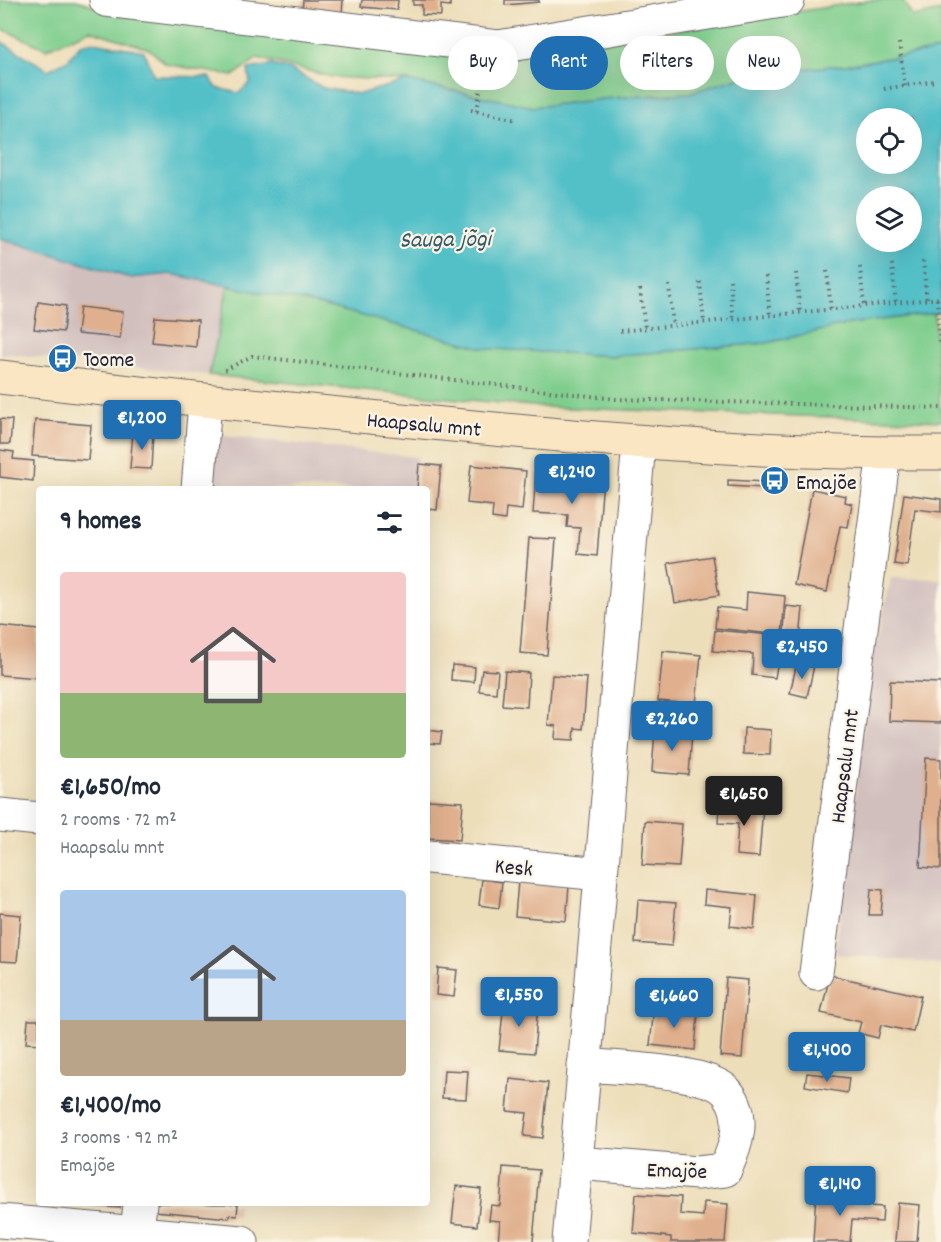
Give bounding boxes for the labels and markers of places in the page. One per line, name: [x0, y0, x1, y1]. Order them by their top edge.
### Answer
bus stop icon: Toome: [46, 342, 78, 374]
place label: Toome: [83, 346, 134, 377]
pin: €1,200: [93, 400, 191, 451]
pin: €1,240: [523, 454, 621, 505]
bus stop icon: Emajõe: [759, 465, 791, 497]
place label: Emajõe: [796, 469, 857, 500]
pin: €2,450: [753, 629, 851, 680]
pin: €2,260: [623, 701, 721, 752]
pin: €1,650: [695, 776, 793, 827]
pin: €1,550: [470, 977, 568, 1028]
pin: €1,660: [625, 978, 723, 1029]
pin: €1,400: [778, 1032, 876, 1083]
pin: €1,140: [791, 1166, 889, 1217]

